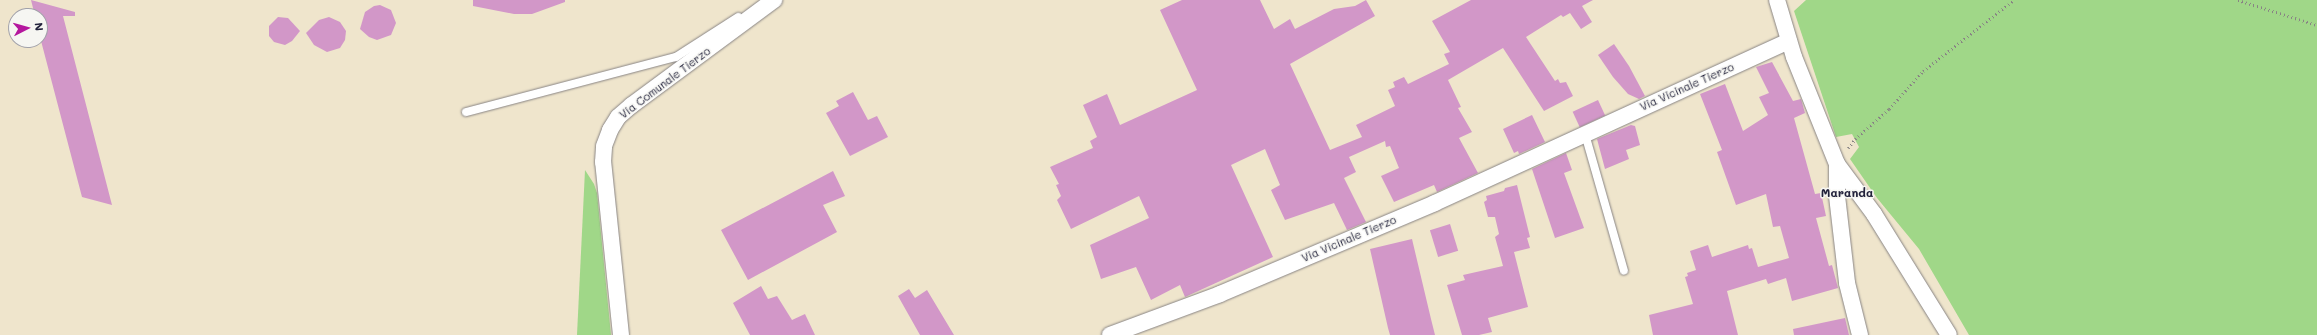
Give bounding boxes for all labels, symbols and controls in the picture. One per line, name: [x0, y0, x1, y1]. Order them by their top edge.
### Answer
north arrow: [8, 8, 48, 48]
text: N: [32, 22, 47, 32]
street label: Via Comunale Tierzo: [617, 44, 713, 122]
street label: Via Vicinale Tierzo: [1638, 60, 1736, 114]
district label: Maranda: [1821, 186, 1873, 200]
street label: Via Vicinale Tierzo: [1300, 213, 1398, 265]

